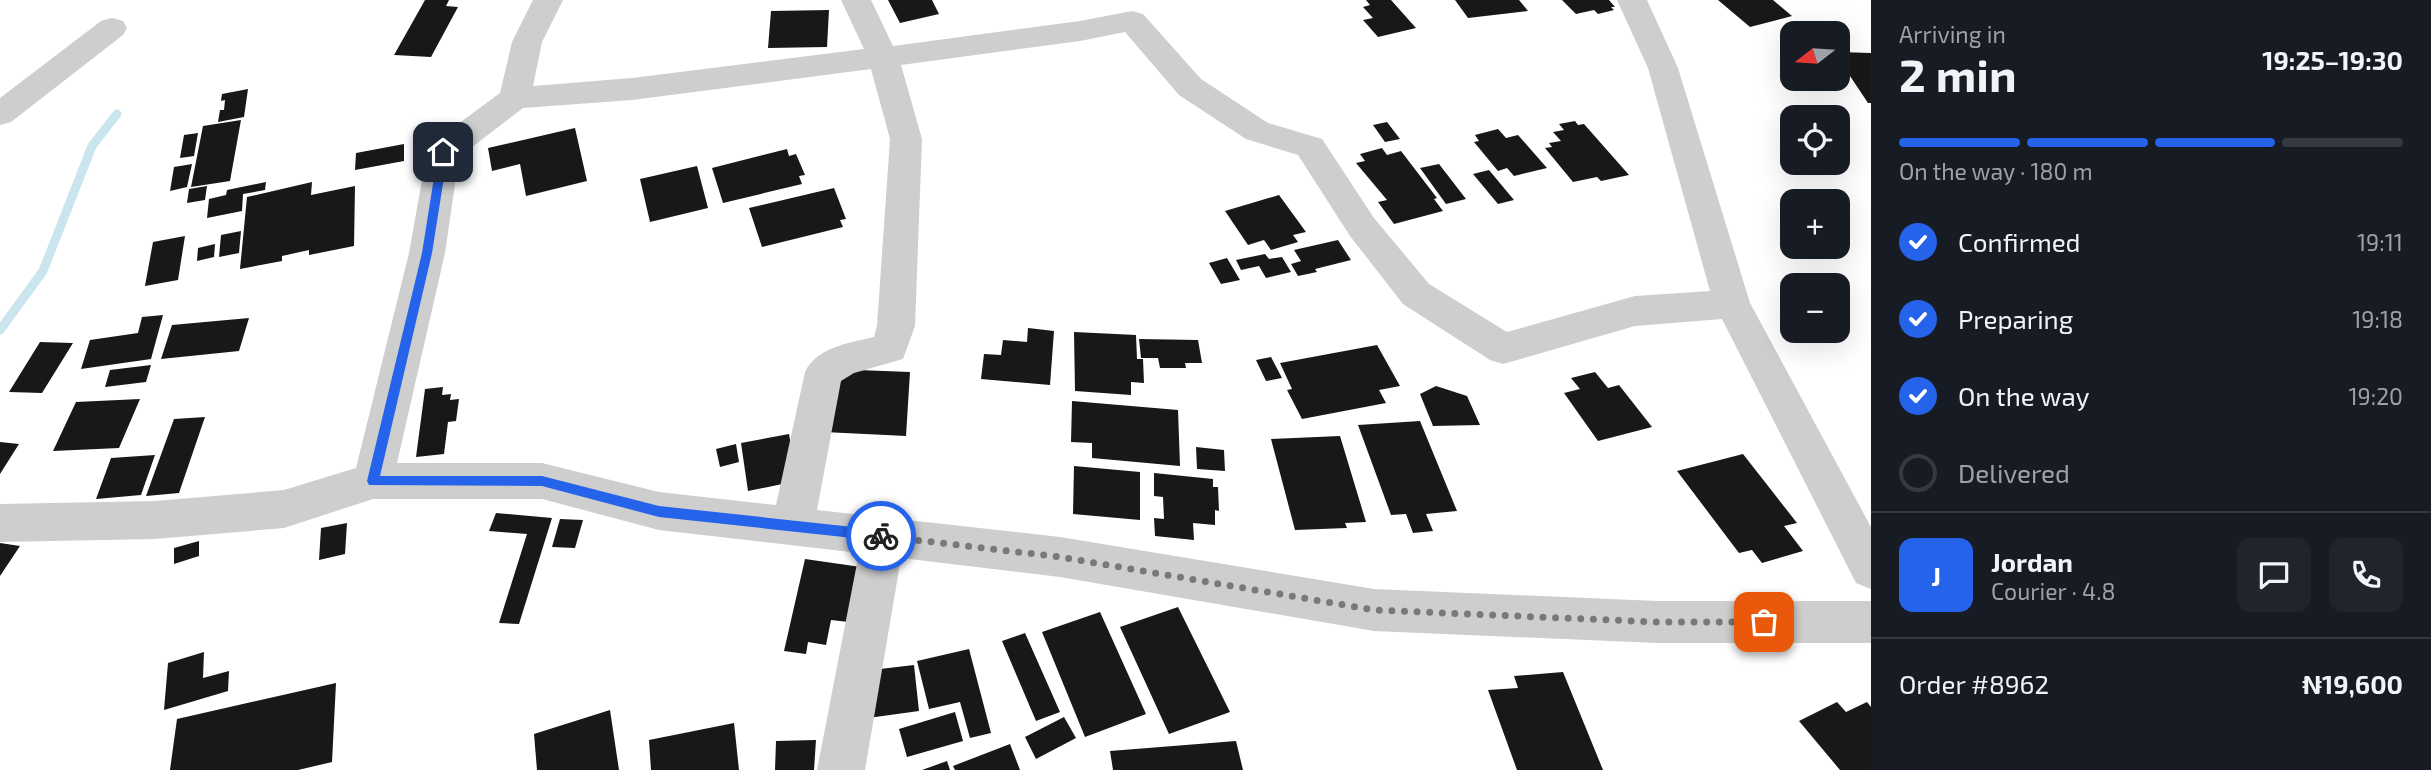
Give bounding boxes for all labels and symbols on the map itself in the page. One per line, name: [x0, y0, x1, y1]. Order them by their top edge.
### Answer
north arrow: [1780, 21, 1850, 91]
pin: [413, 122, 473, 182]
courier: [846, 501, 916, 571]
pin: [1734, 592, 1794, 652]

